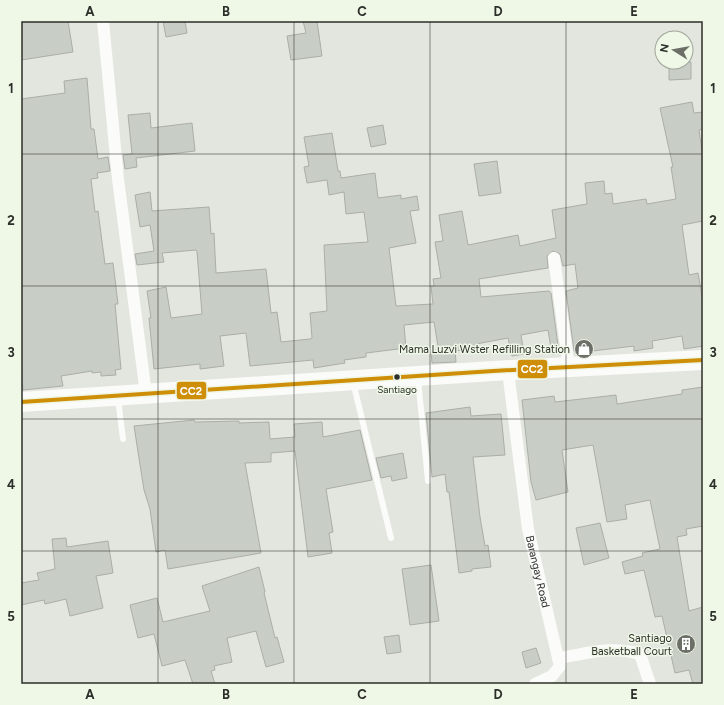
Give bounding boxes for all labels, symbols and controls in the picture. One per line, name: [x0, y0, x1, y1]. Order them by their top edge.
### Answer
text: A: [85, 4, 95, 19]
text: B: [222, 4, 230, 19]
text: C: [357, 4, 367, 19]
text: D: [493, 4, 503, 19]
text: E: [630, 4, 638, 19]
north arrow: [654, 30, 694, 70]
text: N: [657, 43, 672, 54]
text: 1: [8, 81, 14, 96]
text: 1: [710, 81, 716, 96]
text: 2: [7, 213, 15, 228]
text: 2: [709, 213, 717, 228]
shop icon: Mama Luzvi Wster Refilling Station: [573, 338, 595, 360]
place label: Mama Luzvi Wster Refilling Station: [399, 343, 570, 356]
text: 3: [7, 345, 15, 360]
text: 3: [709, 345, 717, 360]
line badge: CC2: [517, 359, 548, 379]
text: CC2: [521, 363, 543, 376]
marker: Santiago: [392, 372, 402, 382]
line badge: CC2: [176, 381, 207, 400]
place label: Santiago: [377, 383, 417, 396]
text: CC2: [180, 385, 202, 398]
text: 4: [7, 477, 15, 492]
text: 4: [709, 477, 717, 492]
street label: Barangay Road: [523, 534, 552, 609]
text: 5: [7, 609, 15, 624]
text: 5: [709, 609, 717, 624]
place label: Santiago Basketball Court: [591, 632, 672, 658]
building icon: Santiago Basketball Court: [675, 633, 697, 655]
text: A: [85, 687, 95, 702]
text: B: [222, 687, 230, 702]
text: C: [357, 687, 367, 702]
text: D: [493, 687, 503, 702]
text: E: [630, 687, 638, 702]

